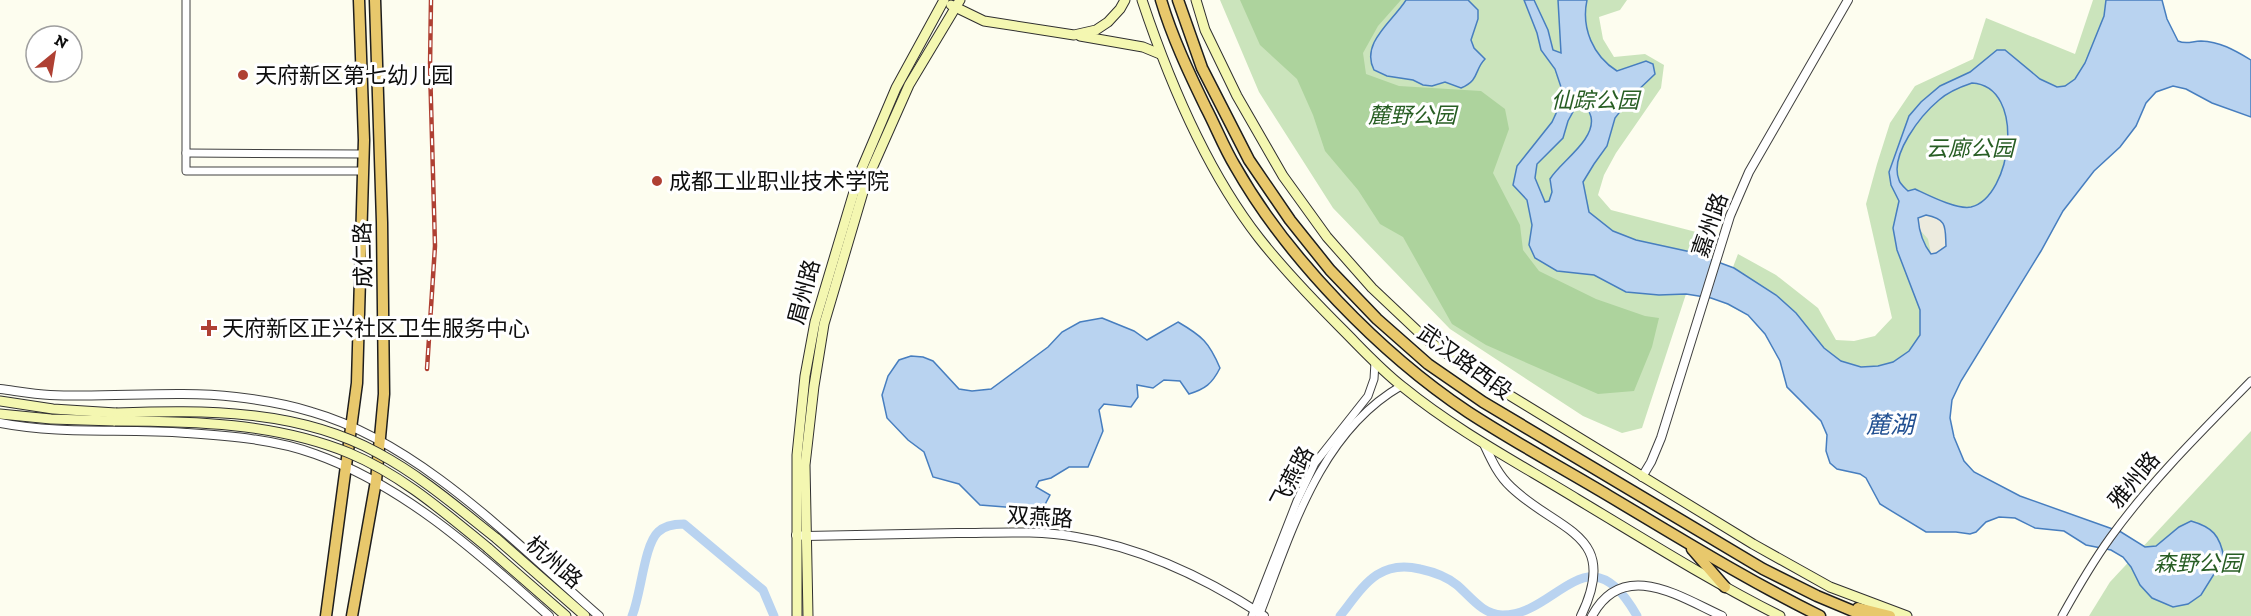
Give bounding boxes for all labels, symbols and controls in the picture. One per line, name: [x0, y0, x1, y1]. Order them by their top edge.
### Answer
north arrow: [24, 24, 84, 84]
text: N: [51, 30, 71, 53]
place label: 天府新区第七幼儿园: [255, 62, 453, 89]
marker: 天府新区第七幼儿园: [236, 68, 250, 82]
park label: 仙踪公园: [1551, 87, 1642, 114]
park label: 麓野公园: [1368, 102, 1459, 129]
park label: 云廊公园: [1926, 135, 2017, 162]
place label: 成都工业职业技术学院: [669, 168, 889, 195]
marker: 成都工业职业技术学院: [650, 174, 664, 188]
street label: 嘉州路: [1686, 189, 1734, 261]
street label: 成仁路: [349, 222, 377, 288]
street label: 眉州路: [782, 257, 826, 327]
place label: 天府新区正兴社区卫生服务中心: [222, 315, 530, 342]
marker: 天府新区正兴社区卫生服务中心: [200, 319, 218, 337]
street label: 武汉路西段: [1413, 319, 1517, 405]
water label: 麓湖: [1866, 410, 1918, 439]
street label: 飞燕路: [1265, 442, 1319, 512]
street label: 雅州路: [2102, 446, 2166, 514]
street label: 双燕路: [1006, 501, 1074, 533]
street label: 杭州路: [520, 530, 588, 594]
park label: 森野公园: [2154, 550, 2245, 577]

